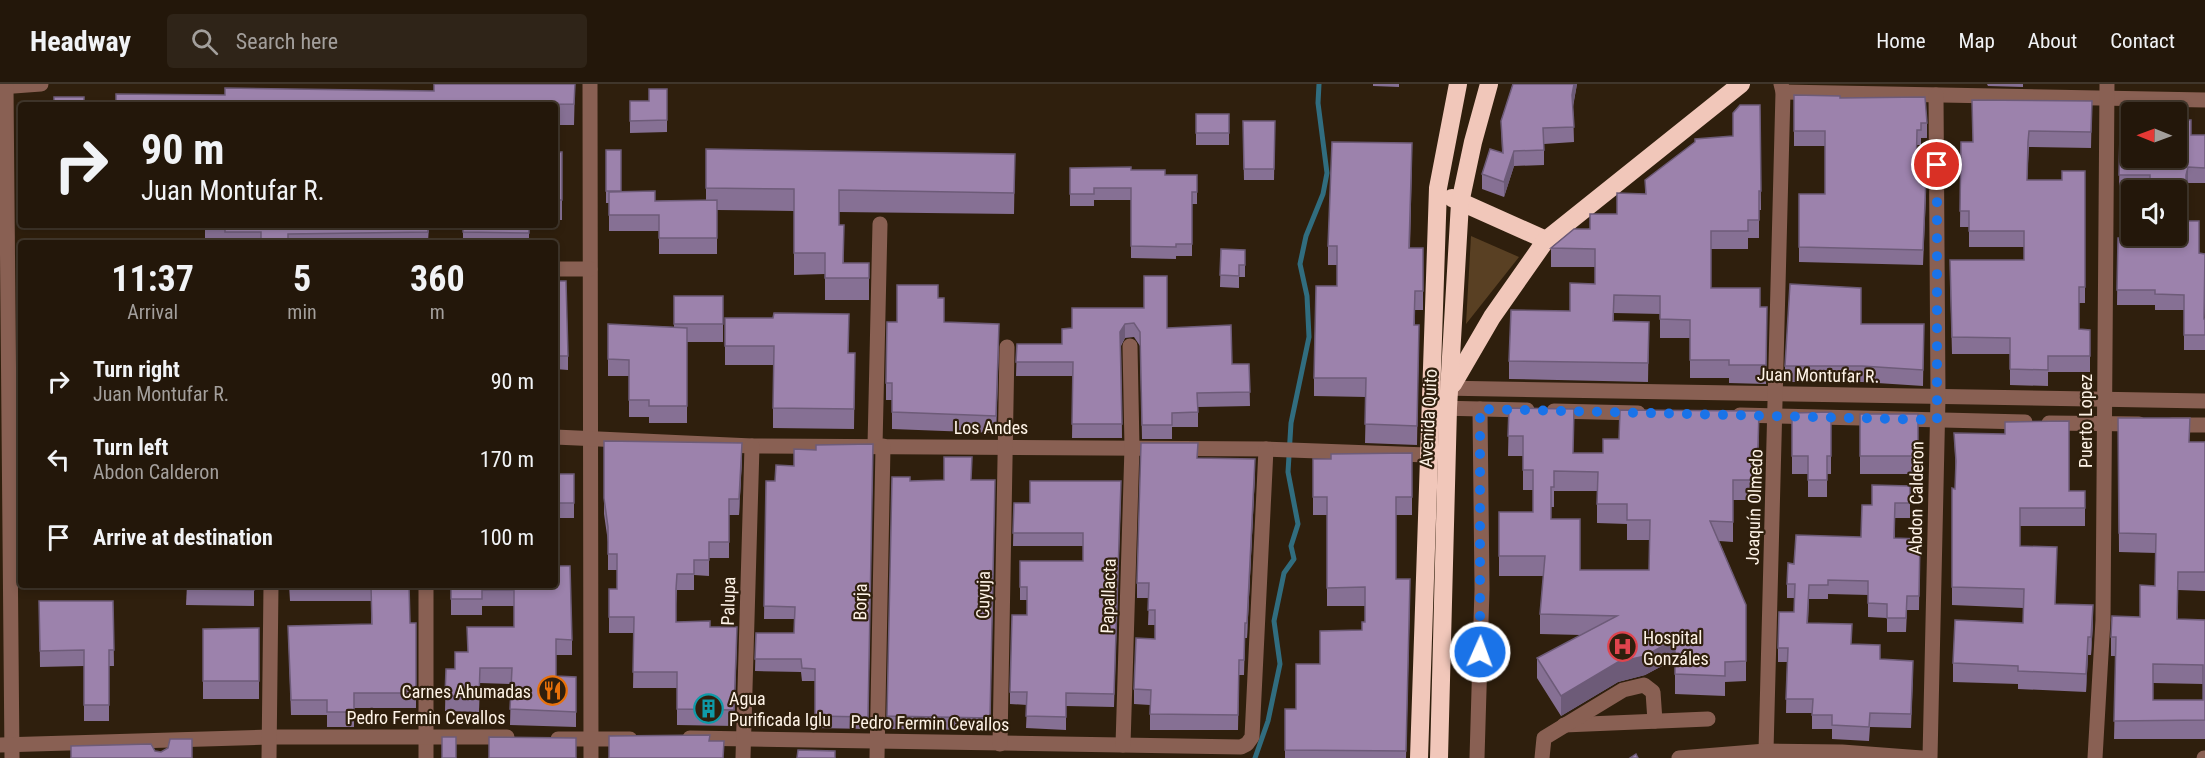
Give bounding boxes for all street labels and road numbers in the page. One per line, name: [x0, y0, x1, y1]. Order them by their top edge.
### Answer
street label: Juan Montufar R.: [1757, 363, 1879, 387]
street label: Avenida Quito: [1415, 368, 1441, 468]
street label: Puerto Lopez: [2075, 374, 2096, 468]
street label: Los Andes: [954, 417, 1028, 438]
street label: Abdon Calderon: [1905, 441, 1927, 555]
street label: Joaquín Olmedo: [1741, 449, 1767, 565]
street label: Papallacta: [1096, 558, 1120, 634]
street label: Cuyuja: [972, 571, 994, 619]
street label: Palupa: [717, 576, 739, 626]
street label: Borja: [849, 583, 871, 621]
street label: Pedro Fermin Cevallos: [347, 707, 505, 728]
street label: Pedro Fermin Cevallos: [850, 711, 1010, 735]

